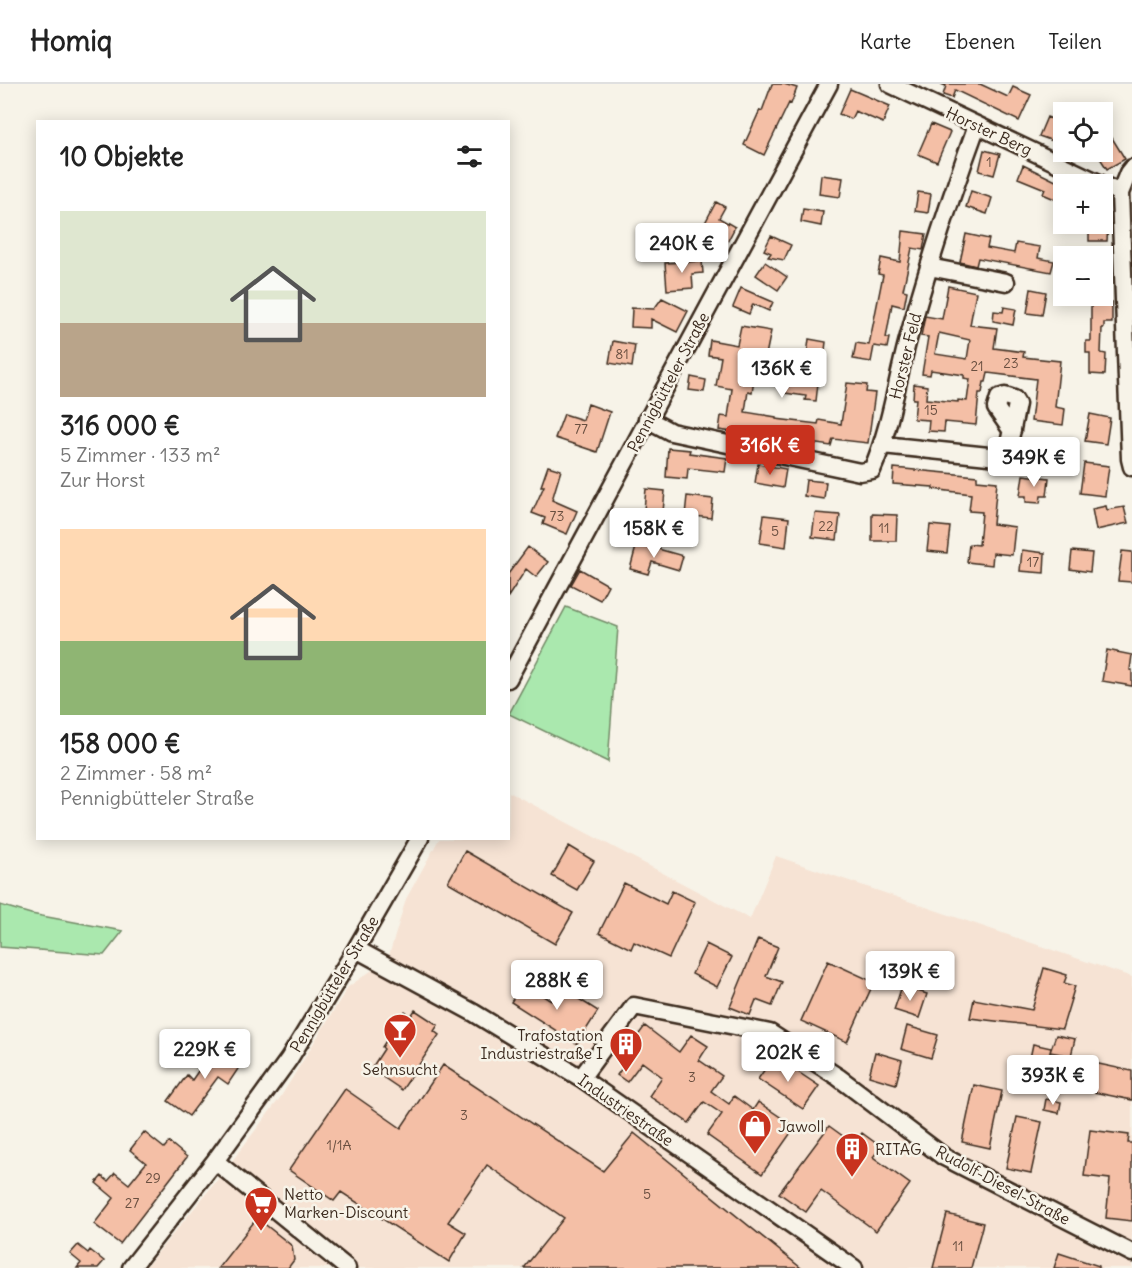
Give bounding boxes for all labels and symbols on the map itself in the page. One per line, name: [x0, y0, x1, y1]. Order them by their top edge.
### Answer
street label: Horster Berg: [943, 102, 1035, 160]
house number: 1: [986, 153, 992, 171]
pin: 240K €: [633, 223, 731, 274]
street label: Pennigbütteler Straße: [623, 309, 713, 455]
street label: Horster Feld: [885, 311, 925, 401]
house number: 81: [615, 345, 629, 363]
pin: 136K €: [733, 348, 831, 399]
house number: 23: [1003, 354, 1019, 372]
house number: 21: [970, 357, 984, 375]
house number: 15: [924, 401, 938, 419]
house number: 77: [574, 420, 588, 438]
pin: 316K €: [721, 425, 819, 476]
pin: 349K €: [985, 437, 1083, 488]
house number: 73: [550, 507, 564, 525]
pin: 158K €: [605, 508, 703, 559]
house number: 22: [818, 517, 834, 535]
house number: 11: [878, 519, 890, 537]
house number: 5: [771, 522, 779, 540]
house number: 17: [1027, 553, 1039, 571]
street label: Pennigbütteler Straße: [285, 912, 383, 1056]
pin: 139K €: [861, 951, 959, 1002]
pin: 288K €: [508, 960, 606, 1011]
bar icon: Sehnsucht: [382, 1012, 418, 1059]
place label: Trafostation Industriestraße I: [480, 1025, 603, 1063]
building icon: Trafostation Industriestraße I: [608, 1026, 644, 1073]
pin: 229K €: [156, 1029, 254, 1080]
pin: 202K €: [739, 1032, 837, 1083]
pin: 393K €: [1004, 1055, 1102, 1106]
place label: Sehnsucht: [362, 1059, 438, 1079]
house number: 3: [688, 1068, 696, 1086]
street label: Industriestraße: [574, 1070, 678, 1150]
house number: 3: [460, 1106, 468, 1124]
shop icon: Jawoll: [737, 1108, 773, 1155]
place label: Jawoll: [778, 1116, 824, 1136]
building icon: RITAG: [834, 1131, 870, 1178]
house number: 1/1A: [326, 1136, 352, 1154]
place label: RITAG: [875, 1139, 922, 1159]
street label: Rudolf-Diesel-Straße: [932, 1141, 1074, 1229]
house number: 29: [145, 1169, 161, 1187]
place label: Netto Marken-Discount: [284, 1184, 409, 1222]
supermarket icon: Netto Marken-Discount: [243, 1185, 279, 1232]
house number: 5: [643, 1185, 651, 1203]
house number: 27: [125, 1194, 139, 1212]
house number: 11: [952, 1237, 964, 1255]

